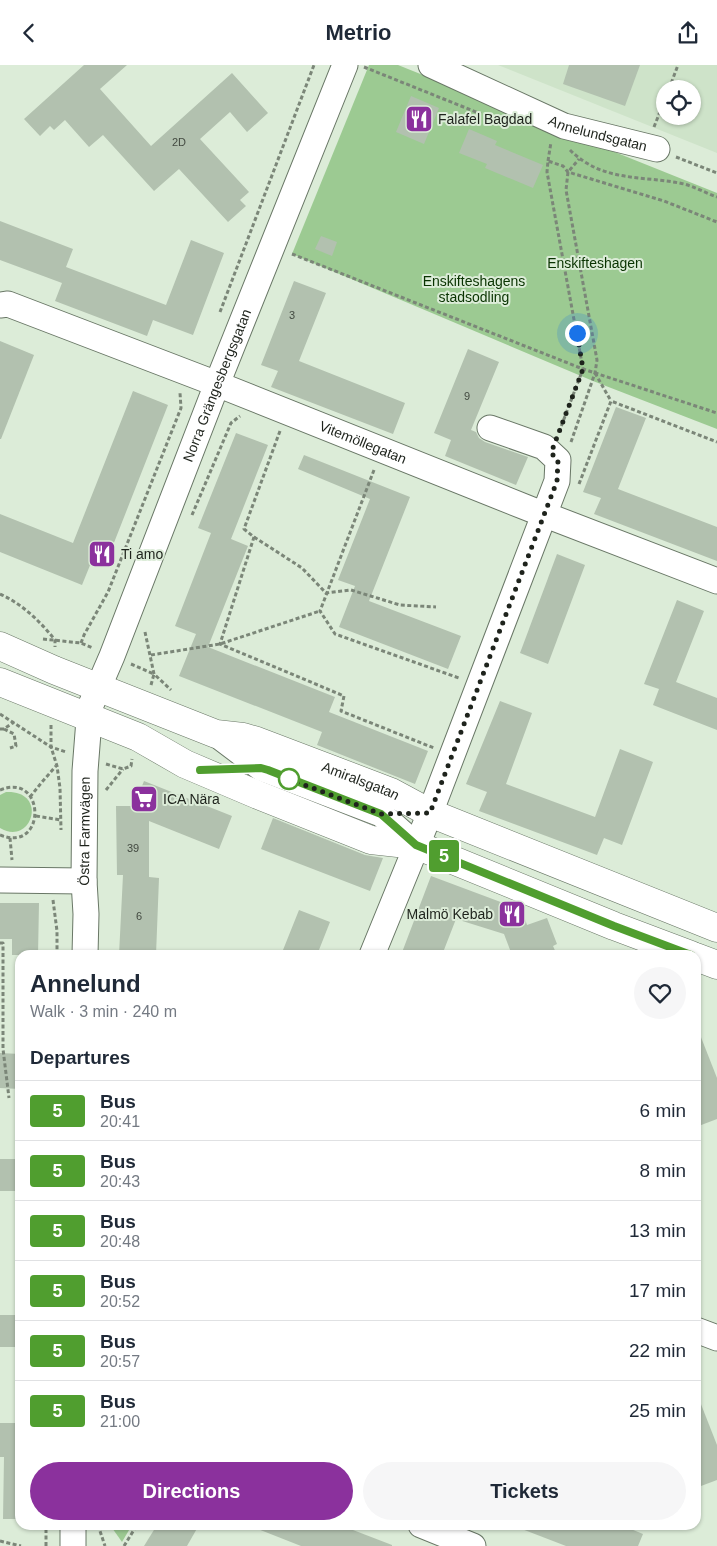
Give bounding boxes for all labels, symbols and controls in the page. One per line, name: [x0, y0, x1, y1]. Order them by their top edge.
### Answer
icon: back: [15, 19, 43, 47]
icon: share: [674, 19, 702, 47]
text: Metrio: [326, 20, 392, 45]
map controls: [656, 80, 701, 125]
button: locate: [656, 80, 701, 125]
restaurant icon: Falafel Bagdad: [404, 104, 434, 134]
place label: Falafel Bagdad: [438, 111, 532, 127]
street label: Annelundsgatan: [546, 112, 649, 154]
house number: 2D: [172, 136, 186, 148]
park label: Enskifteshagen: [547, 255, 643, 271]
park label: Enskifteshagens stadsodling: [423, 273, 525, 305]
street label: Norra Grängesbergsgatan: [180, 307, 254, 464]
house number: 3: [289, 309, 295, 321]
your location: [565, 321, 590, 346]
house number: 9: [464, 390, 470, 402]
street label: Vitemöllegatan: [317, 418, 409, 467]
restaurant icon: Ti amo: [87, 539, 117, 569]
place label: Ti amo: [121, 546, 163, 562]
street label: Amiralsgatan: [320, 758, 402, 803]
unlabelled marker: [278, 768, 300, 790]
street label: Östra Farmvägen: [75, 776, 93, 886]
supermarket icon: ICA Nära: [129, 784, 159, 814]
place label: ICA Nära: [163, 791, 220, 807]
line badge: 5: [428, 840, 460, 872]
house number: 39: [127, 842, 139, 854]
text: 5: [439, 846, 449, 866]
restaurant icon: Malmö Kebab: [497, 899, 527, 929]
place label: Malmö Kebab: [407, 906, 493, 922]
house number: 6: [136, 910, 142, 922]
button: heart: [634, 967, 686, 1019]
text: Annelund: [30, 970, 141, 997]
text: Walk · 3 min · 240 m: [30, 1003, 177, 1020]
text: Departures: [30, 1047, 130, 1068]
text: Bus: [100, 1091, 136, 1112]
text: 6 min: [640, 1100, 686, 1121]
text: 5: [52, 1101, 63, 1121]
text: 20:41: [100, 1113, 140, 1130]
text: Bus: [100, 1151, 136, 1172]
text: 8 min: [640, 1160, 686, 1181]
text: 5: [52, 1161, 63, 1181]
text: 20:43: [100, 1173, 140, 1190]
text: Bus: [100, 1211, 136, 1232]
text: 13 min: [629, 1220, 686, 1241]
text: 5: [52, 1221, 63, 1241]
text: 20:48: [100, 1233, 140, 1250]
text: Bus: [100, 1271, 136, 1292]
text: 17 min: [629, 1280, 686, 1301]
text: 5: [52, 1281, 63, 1301]
text: 20:52: [100, 1293, 140, 1310]
text: Bus: [100, 1331, 136, 1352]
text: 22 min: [629, 1340, 686, 1361]
text: 5: [52, 1341, 63, 1361]
text: 20:57: [100, 1353, 140, 1370]
text: Bus: [100, 1391, 136, 1412]
text: 25 min: [629, 1400, 686, 1421]
text: 5: [52, 1401, 63, 1421]
text: 21:00: [100, 1413, 140, 1430]
button: Directions: [30, 1462, 353, 1520]
button: Tickets: [363, 1462, 686, 1520]

